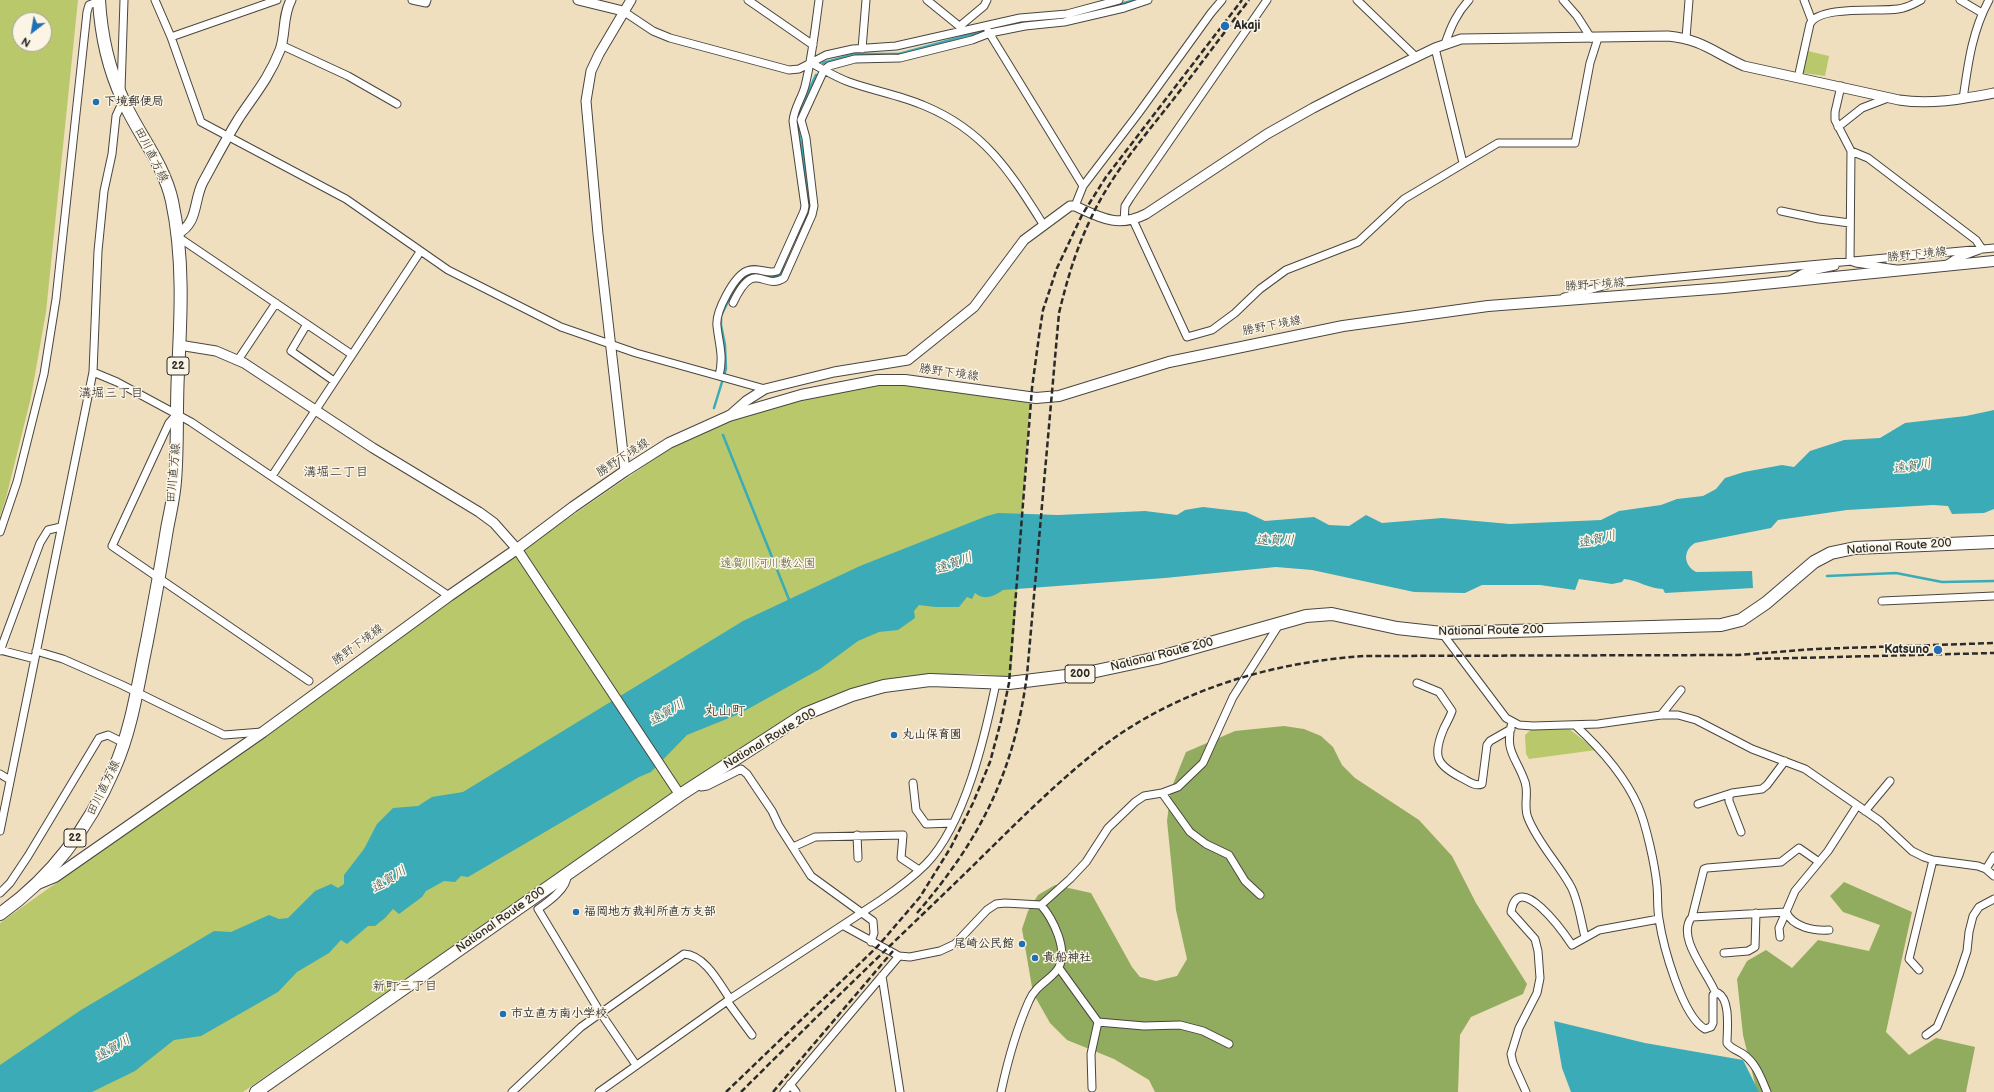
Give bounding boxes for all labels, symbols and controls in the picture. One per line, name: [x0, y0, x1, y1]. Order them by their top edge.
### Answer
north arrow: [12, 12, 52, 52]
place label: Akaji: [1234, 19, 1260, 33]
marker: Akaji: [1219, 20, 1231, 32]
text: N: [19, 34, 33, 50]
place label: 下境郵便局: [104, 95, 164, 109]
marker: 下境郵便局: [91, 97, 101, 107]
street label: 田川直方線: [131, 125, 171, 185]
street label: 勝野下境線: [1886, 245, 1948, 265]
street label: 勝野下境線: [1565, 276, 1625, 294]
street label: 勝野下境線: [1241, 313, 1303, 339]
road number: 22: [167, 357, 189, 375]
street label: 勝野下境線: [918, 362, 980, 384]
district label: 溝堀三丁目: [79, 386, 143, 402]
street label: 勝野下境線: [594, 436, 652, 480]
street label: 田川直方線: [164, 442, 184, 504]
water label: 遠賀川: [1892, 456, 1932, 478]
district label: 溝堀二丁目: [304, 465, 368, 481]
water label: 遠賀川: [1576, 528, 1618, 552]
water label: 遠賀川: [1256, 533, 1294, 549]
street label: National Route 200: [1846, 536, 1952, 558]
water label: 遠賀川: [933, 550, 975, 578]
park label: 遠賀川河川敷公園: [720, 557, 816, 571]
street label: 勝野下境線: [329, 622, 387, 668]
street label: National Route 200: [1438, 623, 1544, 639]
street label: National Route 200: [1109, 635, 1215, 675]
place label: Katsuno: [1884, 643, 1929, 657]
marker: Katsuno: [1932, 644, 1944, 656]
road number: 200: [1065, 665, 1095, 683]
water label: 遠賀川: [646, 696, 688, 730]
district label: 丸山町: [704, 703, 746, 719]
street label: National Route 200: [721, 706, 819, 772]
place label: 丸山保育園: [902, 728, 962, 742]
marker: 丸山保育園: [889, 730, 899, 740]
street label: 田川直方線: [84, 758, 124, 818]
road number: 22: [64, 829, 86, 847]
water label: 遠賀川: [368, 863, 410, 897]
street label: National Route 200: [454, 884, 548, 956]
place label: 福岡地方裁判所直方支部: [584, 905, 716, 919]
marker: 福岡地方裁判所直方支部: [571, 907, 581, 917]
place label: 尾崎公民館: [954, 937, 1014, 951]
marker: 尾崎公民館: [1017, 939, 1027, 949]
place label: 貴船神社: [1043, 951, 1091, 965]
marker: 貴船神社: [1030, 953, 1040, 963]
district label: 新町三丁目: [373, 979, 437, 995]
place label: 市立直方南小学校: [511, 1007, 607, 1021]
marker: 市立直方南小学校: [498, 1009, 508, 1019]
water label: 遠賀川: [92, 1032, 134, 1066]

